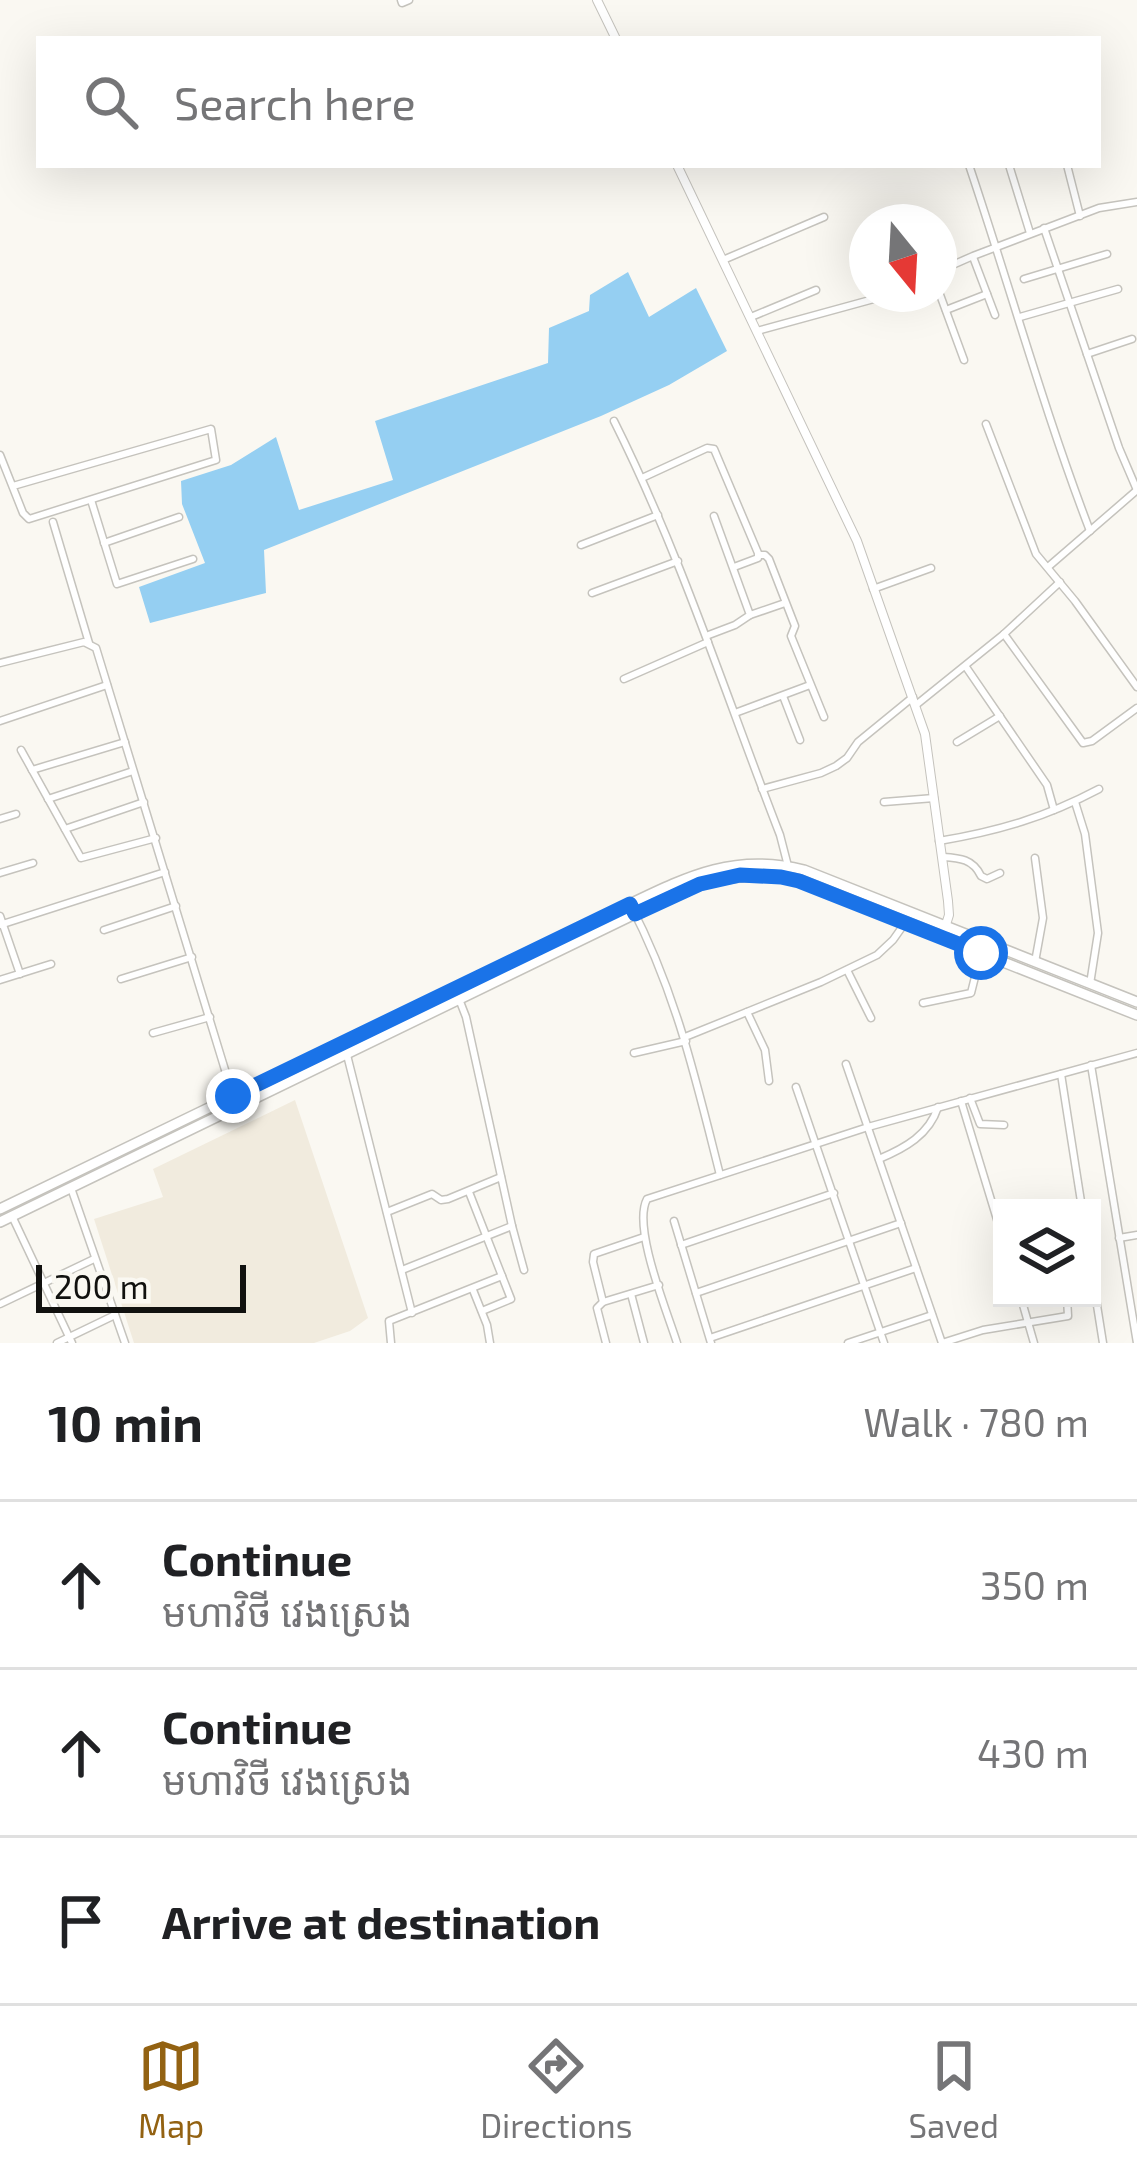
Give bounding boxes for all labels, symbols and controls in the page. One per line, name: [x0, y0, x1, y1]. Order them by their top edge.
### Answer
search box: [36, 36, 1101, 168]
icon: search: [78, 69, 144, 135]
text: Search here: [174, 75, 416, 129]
north arrow: [849, 204, 957, 312]
route start: [954, 926, 1008, 980]
route end: [206, 1069, 260, 1123]
map controls: [993, 1199, 1101, 1307]
button: layers: [993, 1199, 1101, 1307]
scale bar: [36, 1259, 246, 1312]
text: 200 m: [54, 1266, 149, 1306]
text: 10 min: [48, 1391, 203, 1452]
text: Walk · 780 m: [863, 1398, 1089, 1445]
text: Continue: [162, 1531, 352, 1585]
icon: ahead: [48, 1552, 114, 1618]
text: 350 m: [980, 1561, 1089, 1608]
text: មហាវិថី វេងស្រេង: [162, 1588, 412, 1635]
text: Continue: [162, 1699, 352, 1753]
icon: ahead: [48, 1720, 114, 1786]
text: 430 m: [977, 1729, 1089, 1776]
text: មហាវិថី វេងស្រេង: [162, 1756, 412, 1803]
icon: arrive: [48, 1888, 114, 1954]
text: Arrive at destination: [162, 1894, 600, 1948]
tab: Map: [138, 2033, 204, 2145]
tab: Directions: [480, 2033, 632, 2145]
tab: Saved: [908, 2033, 999, 2145]

